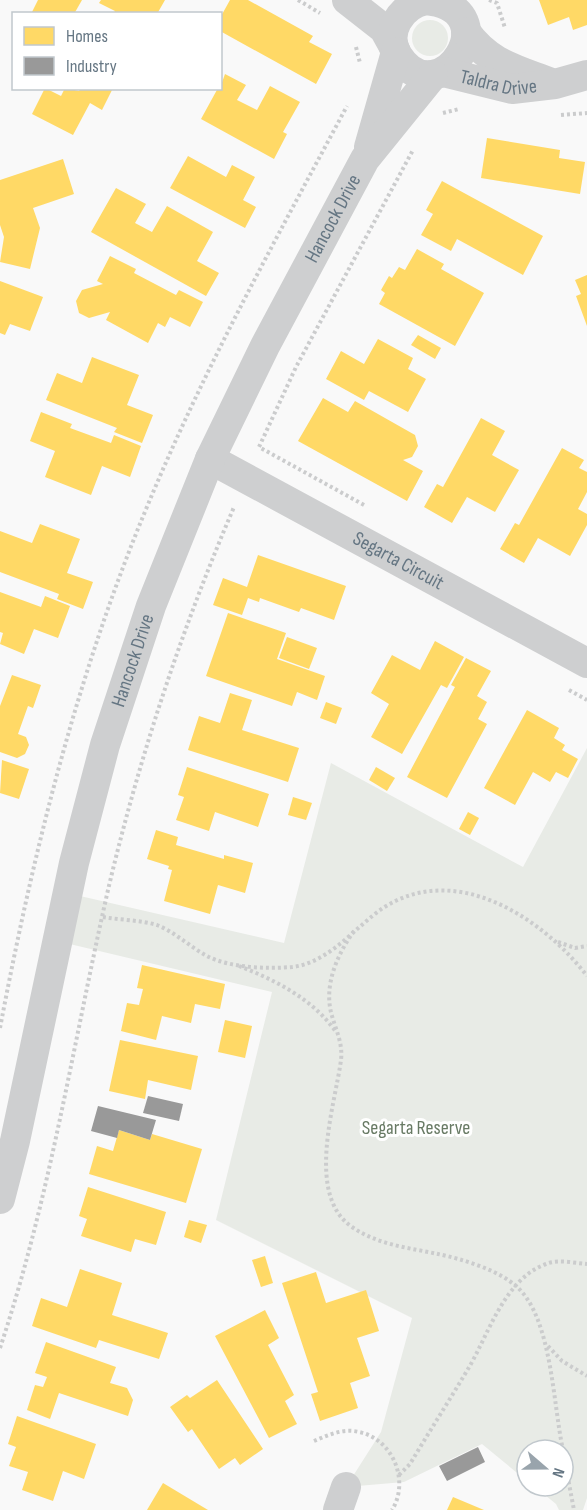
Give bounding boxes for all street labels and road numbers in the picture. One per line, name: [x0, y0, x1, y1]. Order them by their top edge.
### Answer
street label: Taldra Drive: [458, 65, 538, 101]
street label: Hancock Drive: [300, 170, 366, 267]
street label: Segarta Circuit: [349, 526, 448, 595]
street label: Hancock Drive: [106, 611, 159, 710]

